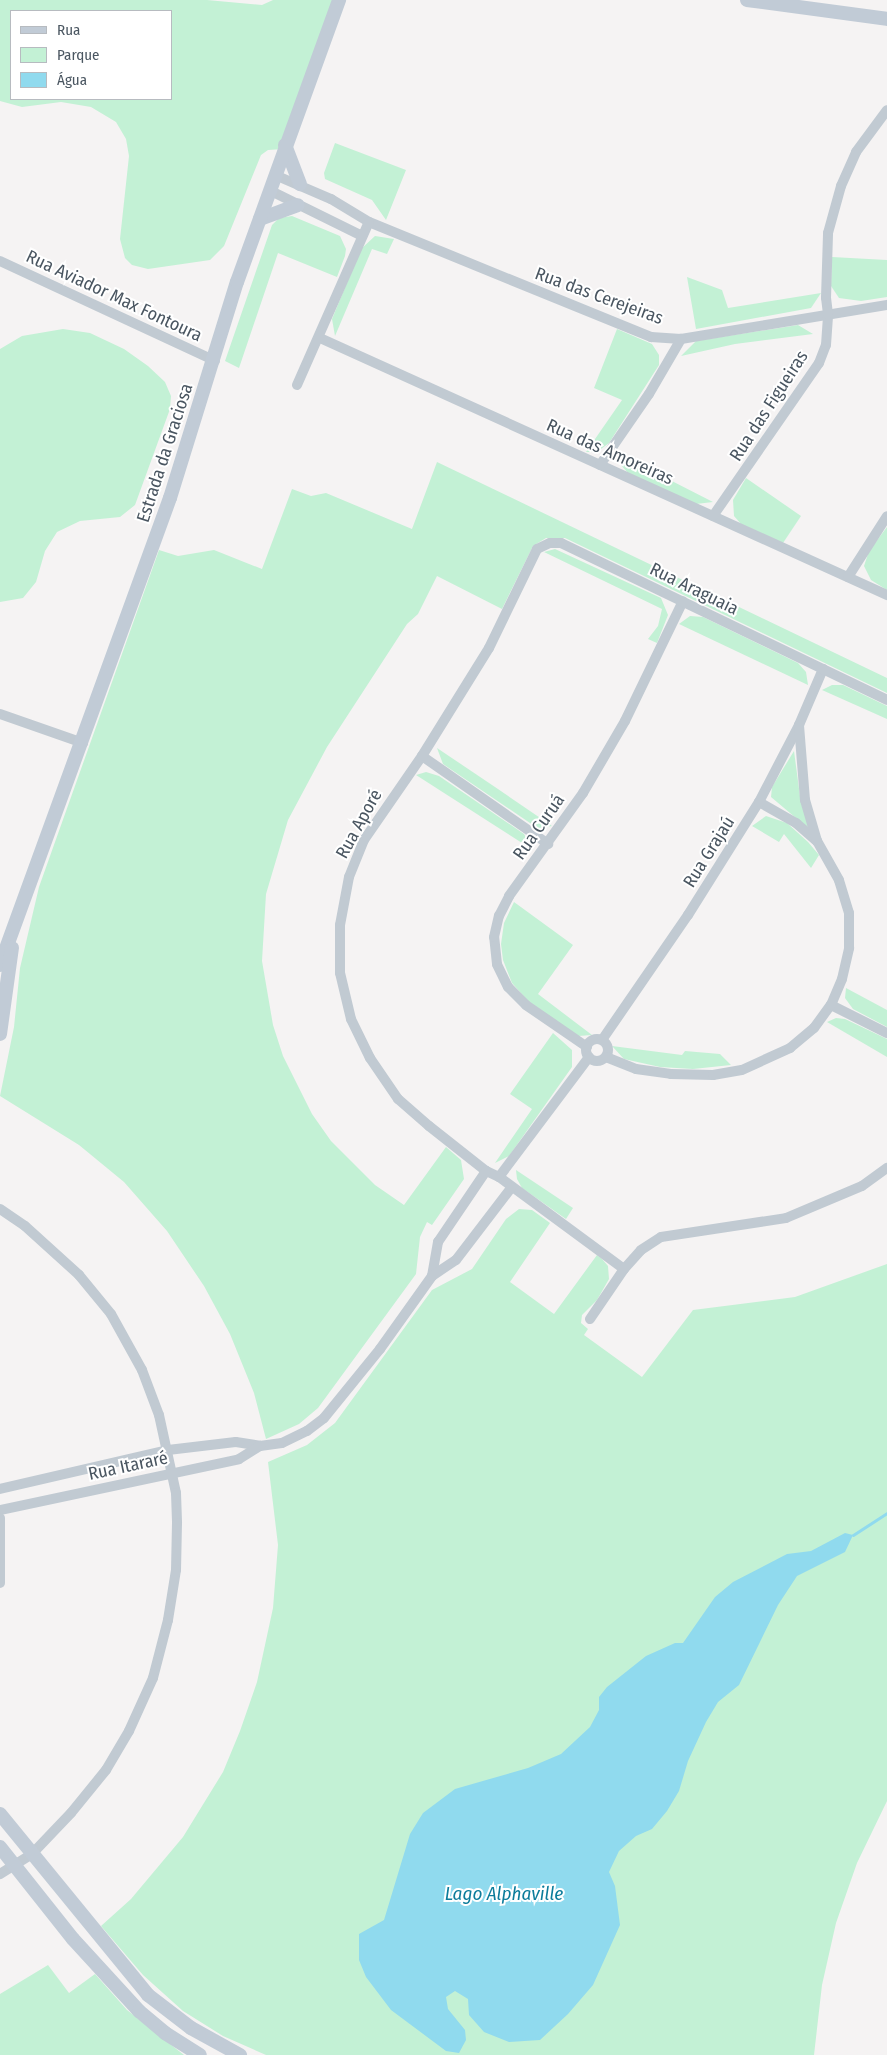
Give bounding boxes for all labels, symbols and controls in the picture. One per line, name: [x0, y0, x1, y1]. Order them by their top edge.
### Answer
legend: [10, 10, 172, 100]
text: Rua: [57, 21, 80, 39]
text: Parque: [57, 46, 100, 64]
text: Água: [57, 71, 87, 89]
street label: Rua Aviador Max Fontoura: [23, 246, 205, 346]
street label: Rua das Cerejeiras: [532, 263, 666, 329]
street label: Rua das Figueiras: [725, 347, 813, 465]
street label: Estrada da Graciosa: [132, 381, 198, 525]
street label: Rua das Amoreiras: [543, 414, 677, 490]
street label: Rua Araguaia: [646, 558, 742, 620]
street label: Rua Aporé: [331, 786, 387, 862]
street label: Rua Curuá: [509, 790, 569, 864]
street label: Rua Grajaú: [679, 812, 739, 892]
street label: Rua Itararé: [86, 1447, 170, 1485]
water label: Lago Alphaville: [445, 1883, 563, 1905]

